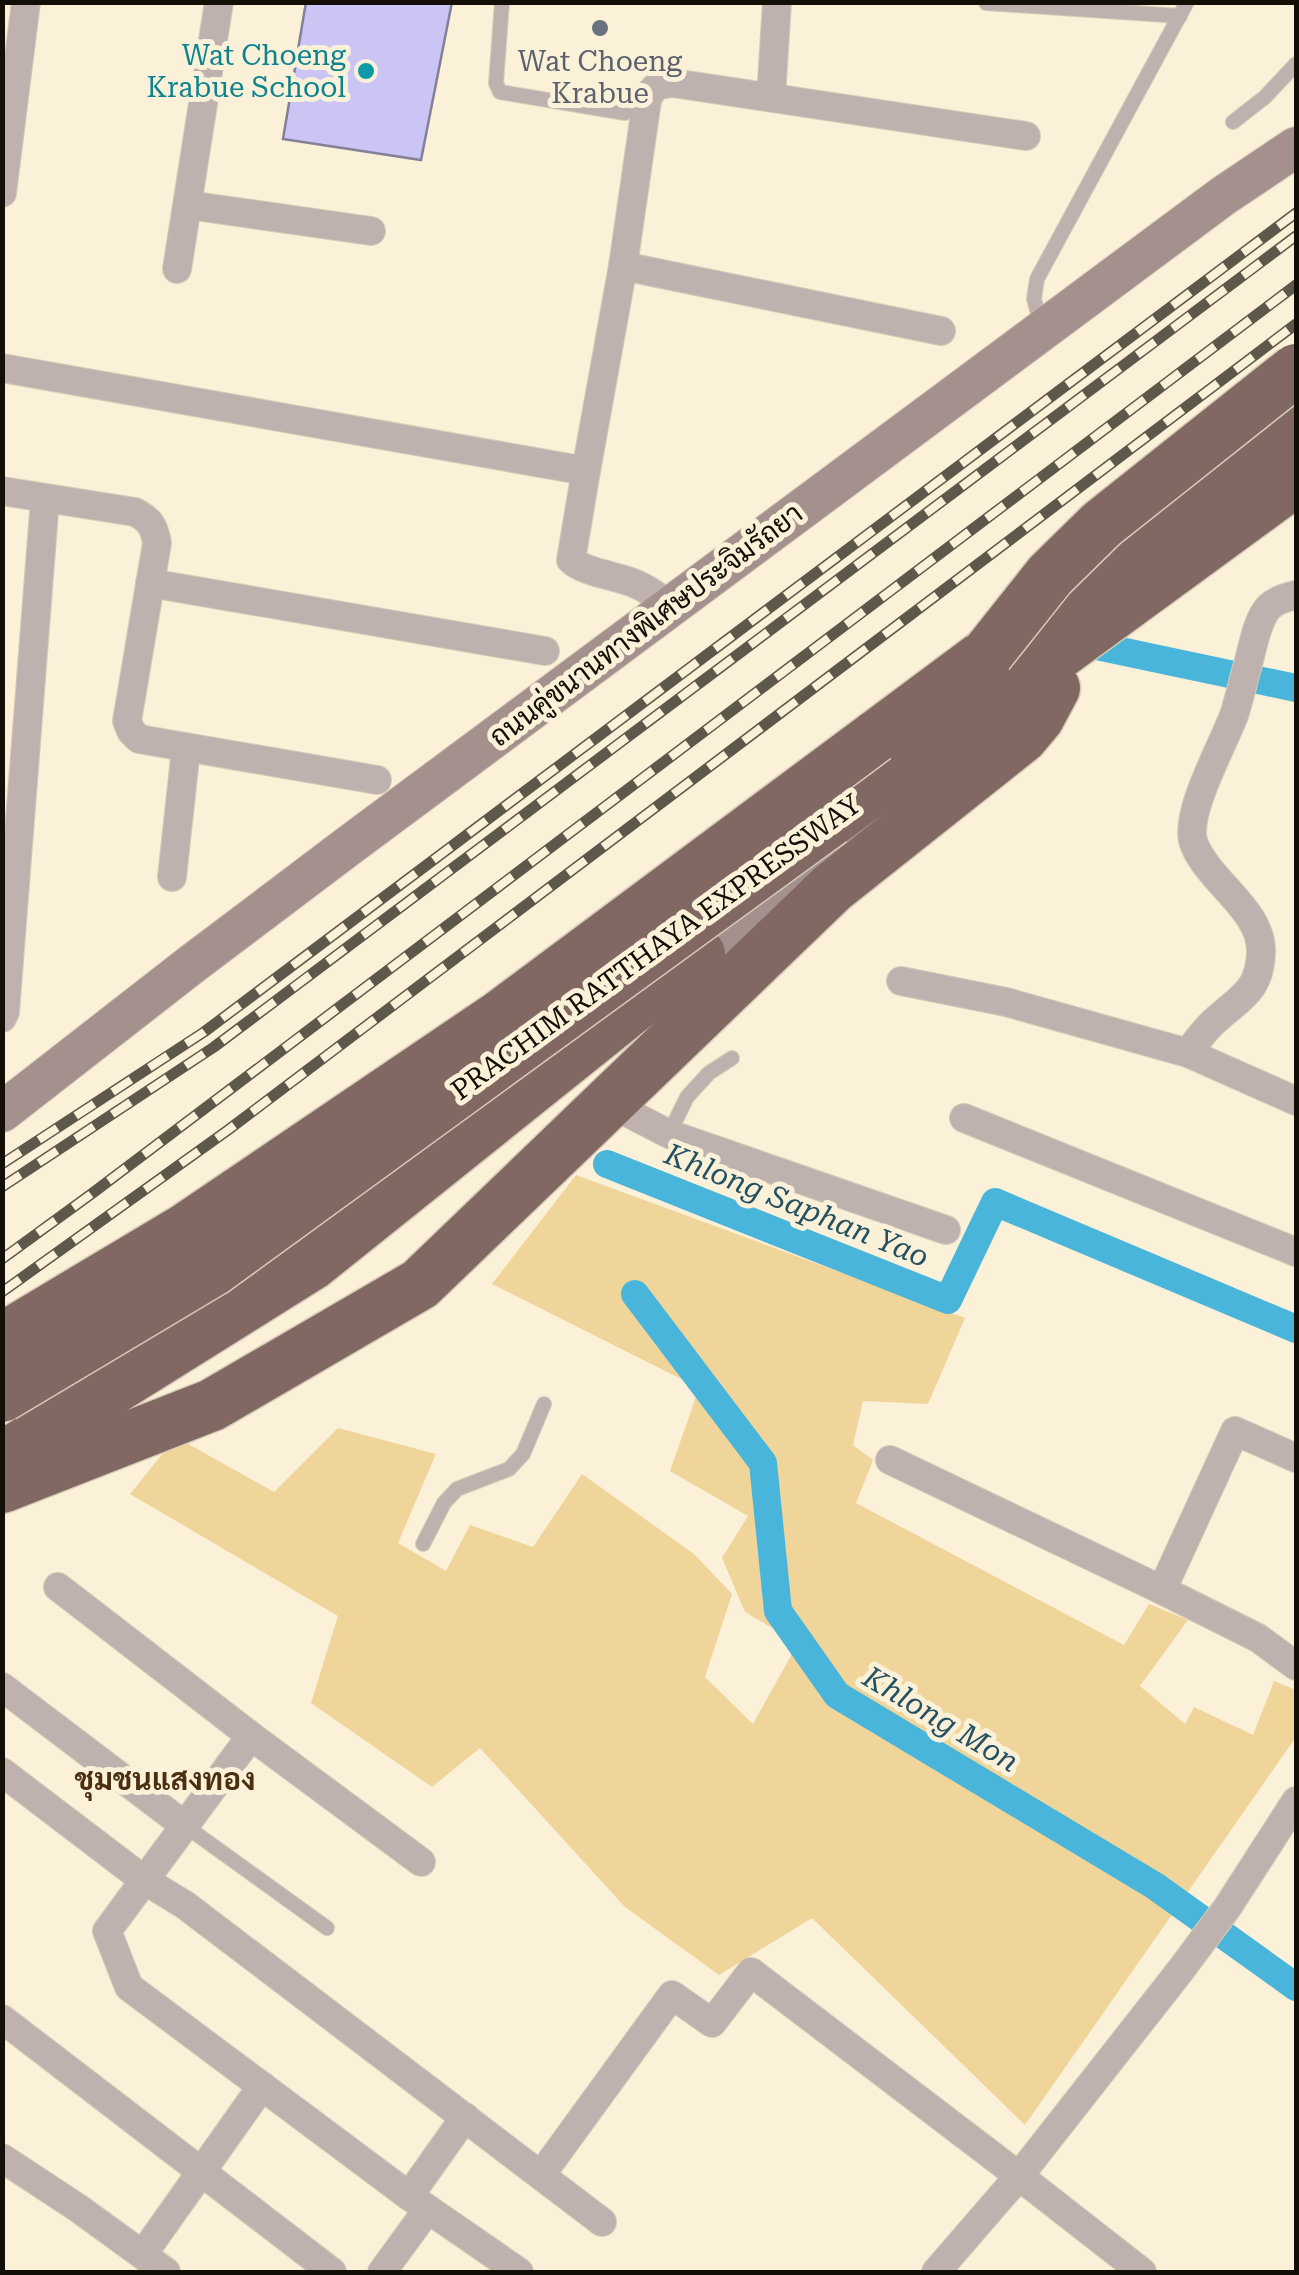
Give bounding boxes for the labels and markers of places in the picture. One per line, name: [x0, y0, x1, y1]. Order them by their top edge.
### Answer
marker: Wat Choeng Krabue: [589, 17, 611, 39]
place label: Wat Choeng Krabue School: [147, 39, 346, 104]
place label: Wat Choeng Krabue: [518, 45, 682, 110]
marker: Wat Choeng Krabue School: [355, 60, 377, 82]

